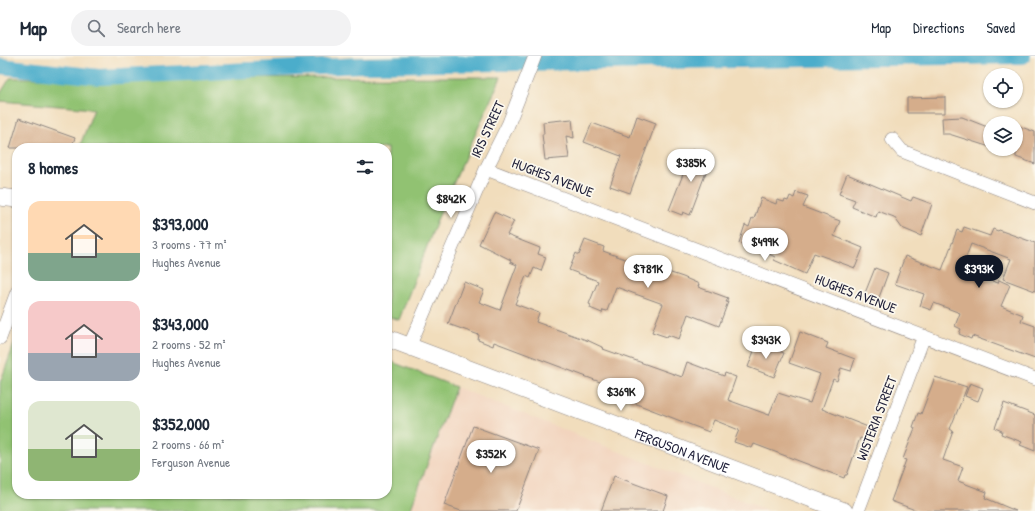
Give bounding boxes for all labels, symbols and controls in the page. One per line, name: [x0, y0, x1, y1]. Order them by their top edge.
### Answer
search box: [71, 10, 351, 46]
text: Map: [20, 15, 47, 41]
icon: search: [85, 17, 107, 39]
text: Search here: [117, 17, 181, 38]
text: Map: [871, 18, 891, 37]
text: Directions: [913, 18, 964, 37]
text: Saved: [986, 18, 1015, 37]
map controls: [983, 68, 1023, 156]
button: locate: [983, 68, 1023, 108]
street label: IRIS STREET: [466, 97, 509, 161]
button: layers: [983, 116, 1023, 156]
pin: $385K: [663, 149, 719, 183]
street label: HUGHES AVENUE: [510, 153, 596, 201]
text: $385K: [676, 153, 706, 171]
text: 8 homes: [28, 156, 78, 179]
icon: filters: [354, 156, 376, 178]
pin: $842K: [423, 185, 479, 219]
text: $842K: [436, 189, 466, 207]
text: $393,000: [152, 212, 208, 235]
icon: home: [60, 217, 108, 265]
pin: $499K: [737, 228, 793, 262]
text: $499K: [751, 232, 779, 250]
text: 3 rooms · 77 m²: [152, 235, 226, 253]
text: Hughes Avenue: [152, 253, 221, 271]
pin: $781K: [620, 255, 676, 289]
pin: $393K: [951, 255, 1007, 289]
text: $781K: [633, 259, 663, 277]
text: $393K: [964, 259, 994, 277]
street label: HUGHES AVENUE: [813, 269, 899, 317]
text: $343,000: [152, 312, 209, 335]
icon: home: [60, 317, 108, 365]
pin: $343K: [738, 326, 794, 360]
text: $343K: [751, 330, 781, 348]
text: 2 rooms · 52 m²: [152, 335, 225, 353]
text: Hughes Avenue: [152, 353, 221, 371]
street label: WISTERIA STREET: [851, 373, 901, 463]
pin: $369K: [593, 378, 649, 412]
text: $369K: [606, 382, 636, 400]
text: $352,000: [152, 412, 210, 435]
icon: home: [60, 417, 108, 465]
street label: FERGUSON AVENUE: [632, 423, 732, 476]
text: 2 rooms · 66 m²: [152, 435, 224, 453]
pin: $352K: [463, 440, 519, 474]
text: $352K: [476, 444, 506, 462]
text: Ferguson Avenue: [152, 453, 230, 471]

